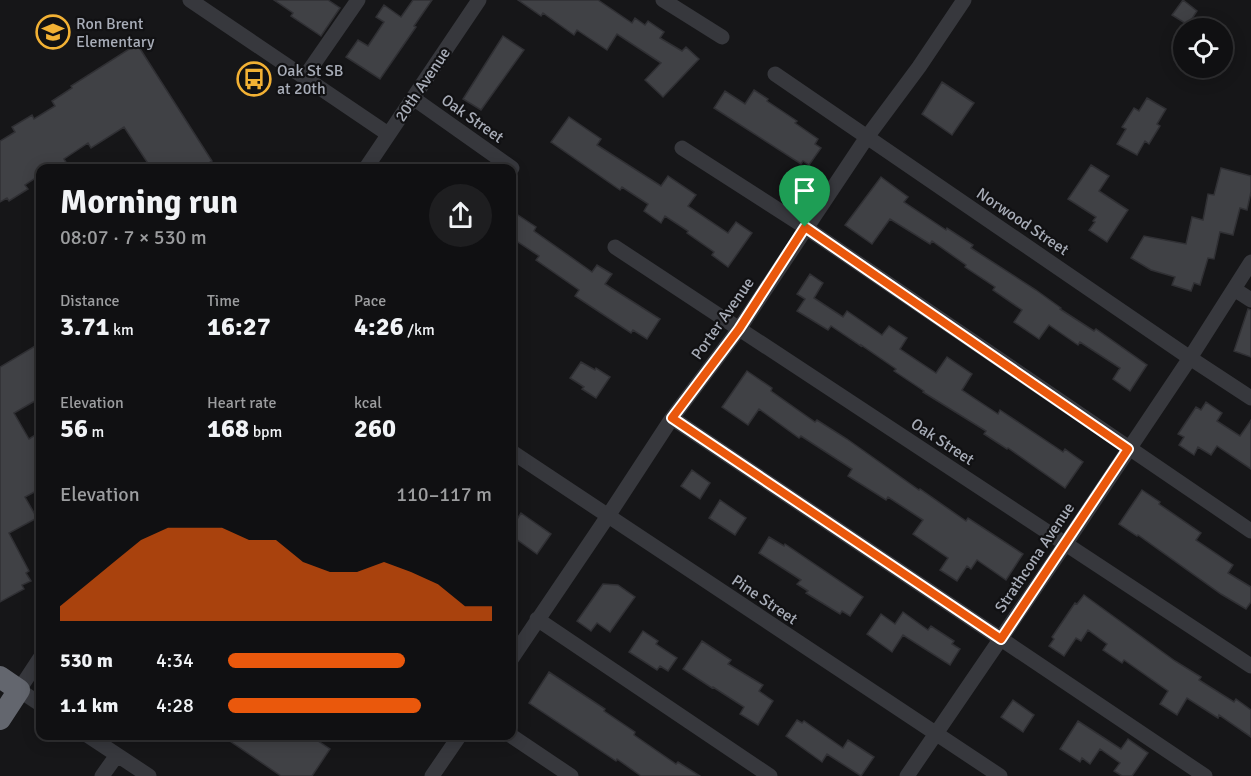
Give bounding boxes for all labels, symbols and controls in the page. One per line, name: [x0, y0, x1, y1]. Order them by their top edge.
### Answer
school or university icon: Ron Brent Elementary: [35, 14, 71, 50]
place label: Ron Brent Elementary: [76, 14, 155, 52]
map controls: [1173, 18, 1233, 78]
button: locate: [1173, 18, 1233, 78]
street label: 20th Avenue: [391, 44, 455, 125]
bus stop icon: Oak St SB at 20th: [236, 61, 272, 97]
place label: Oak St SB at 20th: [277, 61, 344, 99]
street label: Oak Street: [437, 90, 508, 148]
pin: [779, 165, 830, 227]
icon: arrive: [788, 174, 821, 207]
text: Morning run: [60, 182, 238, 223]
button: share: [429, 184, 492, 247]
street label: Norwood Street: [972, 184, 1073, 260]
text: 08:07 · 7 × 530 m: [60, 225, 207, 250]
street label: Porter Avenue: [687, 273, 759, 364]
text: Distance: [60, 291, 120, 311]
text: Time: [207, 291, 240, 311]
text: Pace: [354, 291, 386, 311]
text: 3.71: [60, 311, 110, 343]
text: 16:27: [207, 311, 271, 343]
text: 4:26: [354, 311, 404, 343]
text: km: [110, 320, 134, 340]
text: /km: [404, 320, 435, 340]
text: Elevation: [60, 393, 124, 413]
text: Heart rate: [207, 393, 276, 413]
text: kcal: [354, 393, 382, 413]
text: 56: [60, 413, 88, 445]
text: 168: [207, 413, 249, 445]
text: 260: [354, 413, 396, 445]
street label: Oak Street: [907, 414, 978, 470]
text: m: [88, 422, 104, 442]
text: bpm: [249, 422, 282, 442]
text: Elevation: [60, 482, 140, 507]
text: 110–117 m: [396, 482, 492, 507]
street label: Strathcona Avenue: [991, 499, 1079, 617]
street label: Pine Street: [728, 570, 802, 629]
text: 530 m: [60, 648, 113, 673]
text: 4:34: [156, 648, 194, 673]
text: 1.1 km: [60, 693, 118, 718]
text: 4:28: [156, 693, 194, 718]

